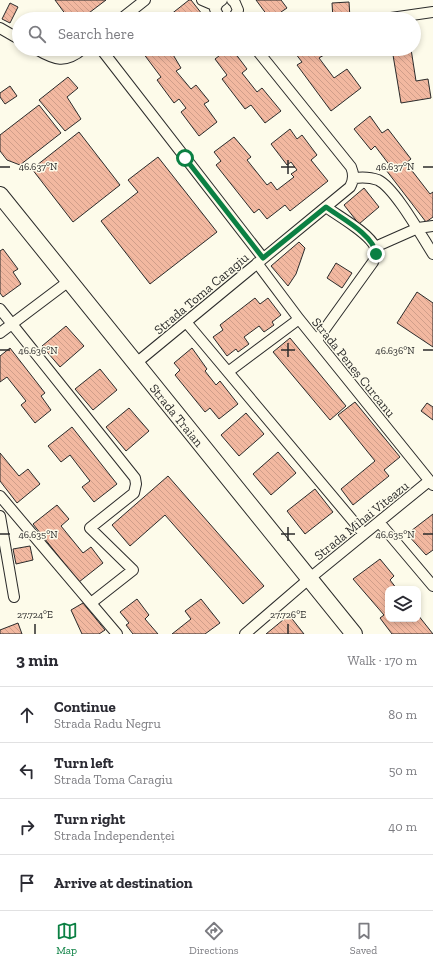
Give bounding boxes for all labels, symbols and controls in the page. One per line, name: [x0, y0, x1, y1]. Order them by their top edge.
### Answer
search box: [12, 12, 421, 56]
icon: search: [26, 23, 48, 45]
text: Search here: [58, 25, 134, 43]
route start: [176, 149, 194, 167]
text: 46.637°N: [19, 161, 58, 173]
text: 46.637°N: [376, 161, 415, 173]
route end: [367, 245, 385, 263]
street label: Strada Toma Caragiu: [151, 249, 252, 337]
street label: Strada Peneș Curcanu: [309, 315, 399, 421]
text: 46.636°N: [18, 345, 58, 357]
text: 46.636°N: [375, 345, 415, 357]
street label: Strada Traian: [147, 381, 207, 450]
street label: Strada Mihai Viteazu: [311, 477, 412, 563]
text: 46.635°N: [18, 529, 58, 541]
text: 46.635°N: [375, 529, 415, 541]
map controls: [385, 586, 421, 622]
button: layers: [385, 586, 421, 622]
text: 27.724°E: [17, 609, 53, 621]
text: 27.726°E: [270, 609, 306, 621]
text: 3 min: [16, 650, 58, 670]
text: Walk · 170 m: [348, 653, 417, 668]
text: Continue: [54, 698, 116, 716]
icon: ahead: [16, 704, 38, 726]
text: 80 m: [388, 707, 417, 722]
text: Strada Radu Negru: [54, 716, 161, 731]
text: Turn left: [54, 754, 114, 772]
icon: left: [16, 760, 38, 782]
text: 50 m: [389, 763, 417, 778]
text: Strada Toma Caragiu: [54, 772, 172, 787]
text: Turn right: [54, 810, 125, 828]
icon: right: [16, 816, 38, 838]
text: 40 m: [388, 819, 417, 834]
text: Strada Independenței: [54, 828, 175, 843]
icon: arrive: [16, 872, 38, 894]
text: Arrive at destination: [54, 874, 193, 892]
tab: Map: [56, 920, 78, 957]
tab: Directions: [189, 920, 239, 957]
tab: Saved: [350, 920, 377, 957]

